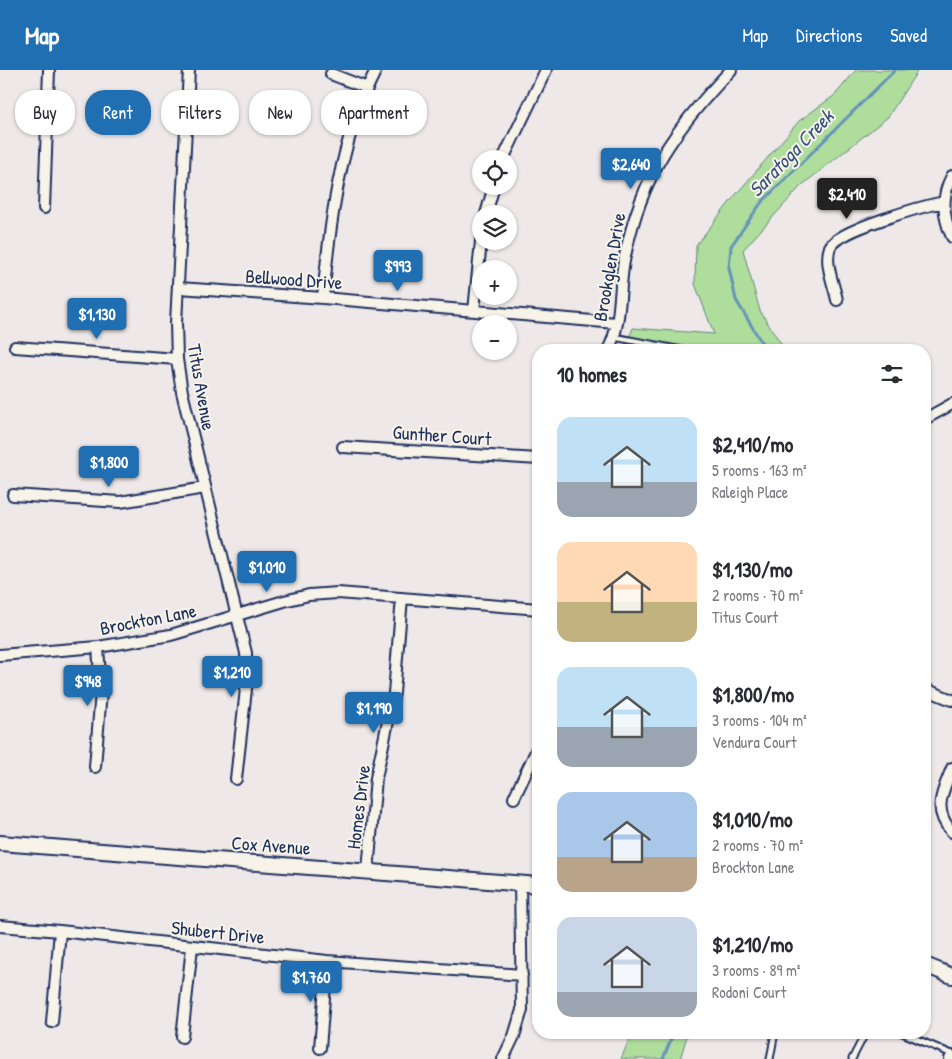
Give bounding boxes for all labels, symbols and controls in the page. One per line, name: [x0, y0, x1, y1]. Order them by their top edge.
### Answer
text: Map: [25, 19, 59, 51]
text: Map: [743, 23, 768, 48]
text: Directions: [796, 23, 862, 48]
text: Saved: [890, 23, 927, 48]
chip: Buy: [15, 90, 75, 135]
chip: Rent: [85, 90, 151, 135]
chip: Filters: [161, 90, 239, 135]
chip: New: [249, 90, 311, 135]
chip: Apartment: [321, 90, 427, 135]
water label: Saratoga Creek: [742, 102, 841, 203]
pin: $2,640: [590, 148, 672, 190]
map controls: [472, 150, 517, 360]
button: locate: [472, 150, 517, 195]
text: $2,640: [612, 153, 650, 175]
pin: $2,410: [806, 178, 888, 220]
text: $2,410: [828, 183, 866, 205]
button: layers: [472, 205, 517, 250]
street label: Brookglen Drive: [587, 210, 631, 323]
pin: $993: [368, 250, 428, 292]
text: $993: [384, 255, 412, 277]
button: +: [472, 260, 517, 305]
street label: Bellwood Drive: [245, 263, 344, 295]
pin: $1,130: [56, 298, 138, 340]
text: $1,130: [78, 303, 116, 325]
button: −: [472, 315, 517, 360]
street label: Titus Avenue: [182, 342, 222, 433]
text: 10 homes: [557, 360, 627, 389]
icon: filters: [878, 360, 906, 388]
street label: Gunther Court: [392, 419, 493, 451]
text: $2,410/mo: [712, 430, 793, 459]
icon: home: [597, 437, 657, 497]
pin: $1,800: [68, 446, 150, 488]
text: $1,800: [90, 451, 128, 473]
text: 5 rooms · 163 m²: [712, 459, 807, 481]
text: Raleigh Place: [712, 481, 788, 503]
pin: $1,010: [226, 550, 308, 593]
text: $1,130/mo: [712, 555, 793, 584]
text: $1,010: [248, 556, 286, 578]
icon: home: [597, 562, 657, 622]
text: 2 rooms · 70 m²: [712, 584, 803, 606]
street label: Brockton Lane: [98, 597, 199, 641]
text: Titus Court: [712, 606, 778, 628]
pin: $1,210: [191, 656, 273, 698]
text: $1,210: [213, 661, 251, 683]
pin: $948: [58, 664, 118, 707]
text: $948: [75, 670, 101, 692]
text: $1,800/mo: [712, 680, 794, 709]
icon: home: [597, 687, 657, 747]
pin: $1,190: [333, 692, 415, 734]
text: $1,190: [356, 697, 392, 719]
text: 3 rooms · 104 m²: [712, 709, 807, 731]
text: Vendura Court: [712, 731, 797, 753]
street label: Homes Drive: [340, 763, 376, 851]
text: $1,010/mo: [712, 805, 793, 834]
icon: home: [597, 812, 657, 872]
street label: Cox Avenue: [231, 829, 312, 861]
text: 2 rooms · 70 m²: [712, 834, 803, 856]
text: Brockton Lane: [712, 856, 794, 878]
street label: Shubert Drive: [170, 914, 266, 950]
text: $1,210/mo: [712, 930, 793, 959]
icon: home: [597, 937, 657, 997]
text: 3 rooms · 89 m²: [712, 959, 801, 981]
pin: $1,760: [270, 960, 352, 1003]
text: $1,760: [292, 966, 330, 988]
text: Rodoni Court: [712, 981, 786, 1003]

